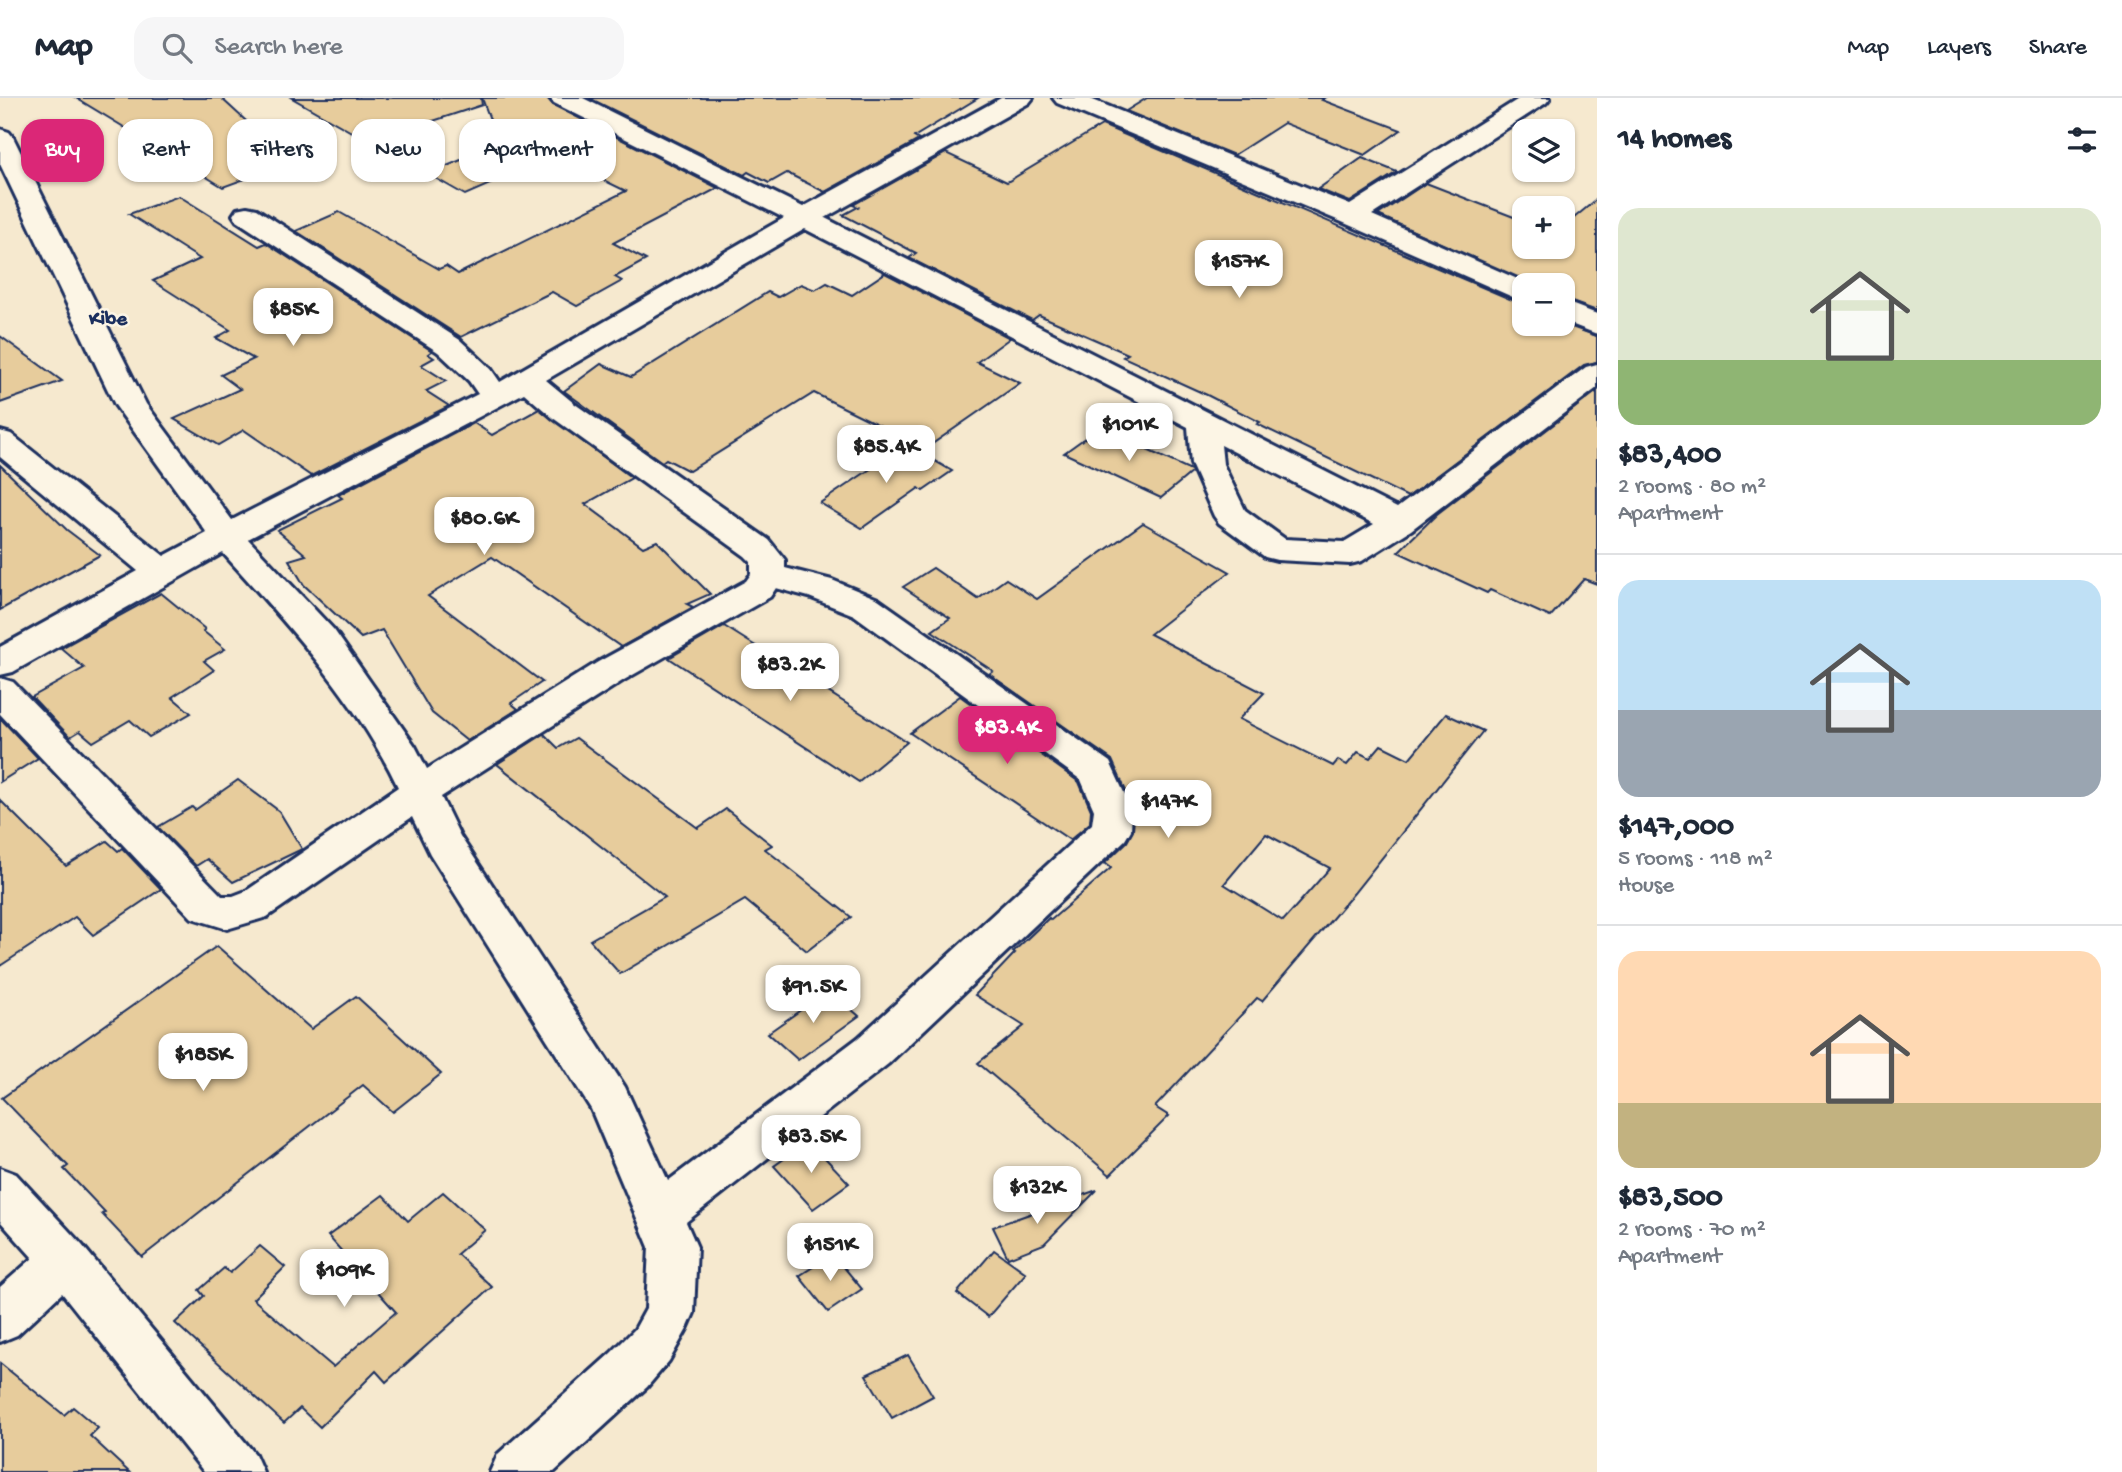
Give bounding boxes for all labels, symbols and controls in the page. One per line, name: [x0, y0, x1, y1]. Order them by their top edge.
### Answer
search box: [134, 17, 624, 80]
text: Map: [35, 29, 92, 67]
icon: search: [158, 29, 196, 67]
text: Search here: [214, 33, 343, 64]
text: Map: [1847, 34, 1889, 63]
text: Layers: [1927, 34, 1991, 63]
text: Share: [2029, 34, 2087, 63]
chip: Buy: [21, 119, 104, 182]
chip: Rent: [118, 119, 213, 182]
chip: Filters: [227, 119, 337, 182]
chip: New: [351, 119, 445, 182]
chip: Apartment: [459, 119, 616, 182]
map controls: [1512, 119, 1575, 336]
button: layers: [1512, 119, 1575, 182]
icon: filters: [2063, 121, 2101, 159]
text: 14 homes: [1618, 123, 1731, 158]
button: +: [1512, 196, 1575, 259]
pin: $157K: [1190, 240, 1288, 300]
text: $157K: [1211, 249, 1267, 276]
icon: home: [1797, 253, 1923, 379]
button: −: [1512, 273, 1575, 336]
pin: $85K: [252, 288, 334, 348]
text: $85K: [269, 297, 317, 324]
district label: Kibe: [88, 308, 128, 333]
pin: $101K: [1080, 404, 1178, 463]
text: $101K: [1102, 412, 1156, 439]
pin: $85.4K: [829, 426, 943, 485]
text: $85.4K: [853, 434, 919, 461]
text: $83,400: [1618, 439, 1721, 474]
text: 2 rooms · 80 m²: [1618, 474, 1766, 501]
pin: $80.6K: [427, 498, 541, 557]
text: Apartment: [1618, 501, 1722, 528]
text: $80.6K: [450, 506, 518, 533]
icon: home: [1797, 625, 1923, 751]
pin: $83.2K: [733, 644, 847, 703]
text: $83.2K: [757, 652, 823, 679]
pin: $83.4K: [950, 706, 1064, 766]
text: $83.4K: [974, 715, 1040, 742]
pin: $147K: [1119, 780, 1217, 840]
text: $147K: [1140, 789, 1196, 816]
text: $147,000: [1618, 811, 1734, 846]
text: 5 rooms · 118 m²: [1618, 846, 1773, 873]
text: House: [1618, 873, 1674, 900]
pin: $91.5K: [756, 965, 870, 1025]
text: $91.5K: [781, 974, 845, 1001]
icon: home: [1797, 996, 1923, 1122]
pin: $185K: [154, 1034, 252, 1093]
text: $185K: [175, 1042, 231, 1069]
pin: $83.5K: [754, 1116, 868, 1175]
text: $83.5K: [778, 1124, 844, 1151]
pin: $132K: [988, 1166, 1086, 1226]
text: $132K: [1009, 1175, 1065, 1202]
text: $83,500: [1618, 1182, 1723, 1217]
text: 2 rooms · 70 m²: [1618, 1217, 1766, 1244]
pin: $151K: [781, 1224, 879, 1283]
text: $151K: [803, 1232, 857, 1259]
text: Apartment: [1618, 1244, 1722, 1271]
pin: $109K: [295, 1250, 393, 1309]
text: $109K: [316, 1258, 372, 1285]

